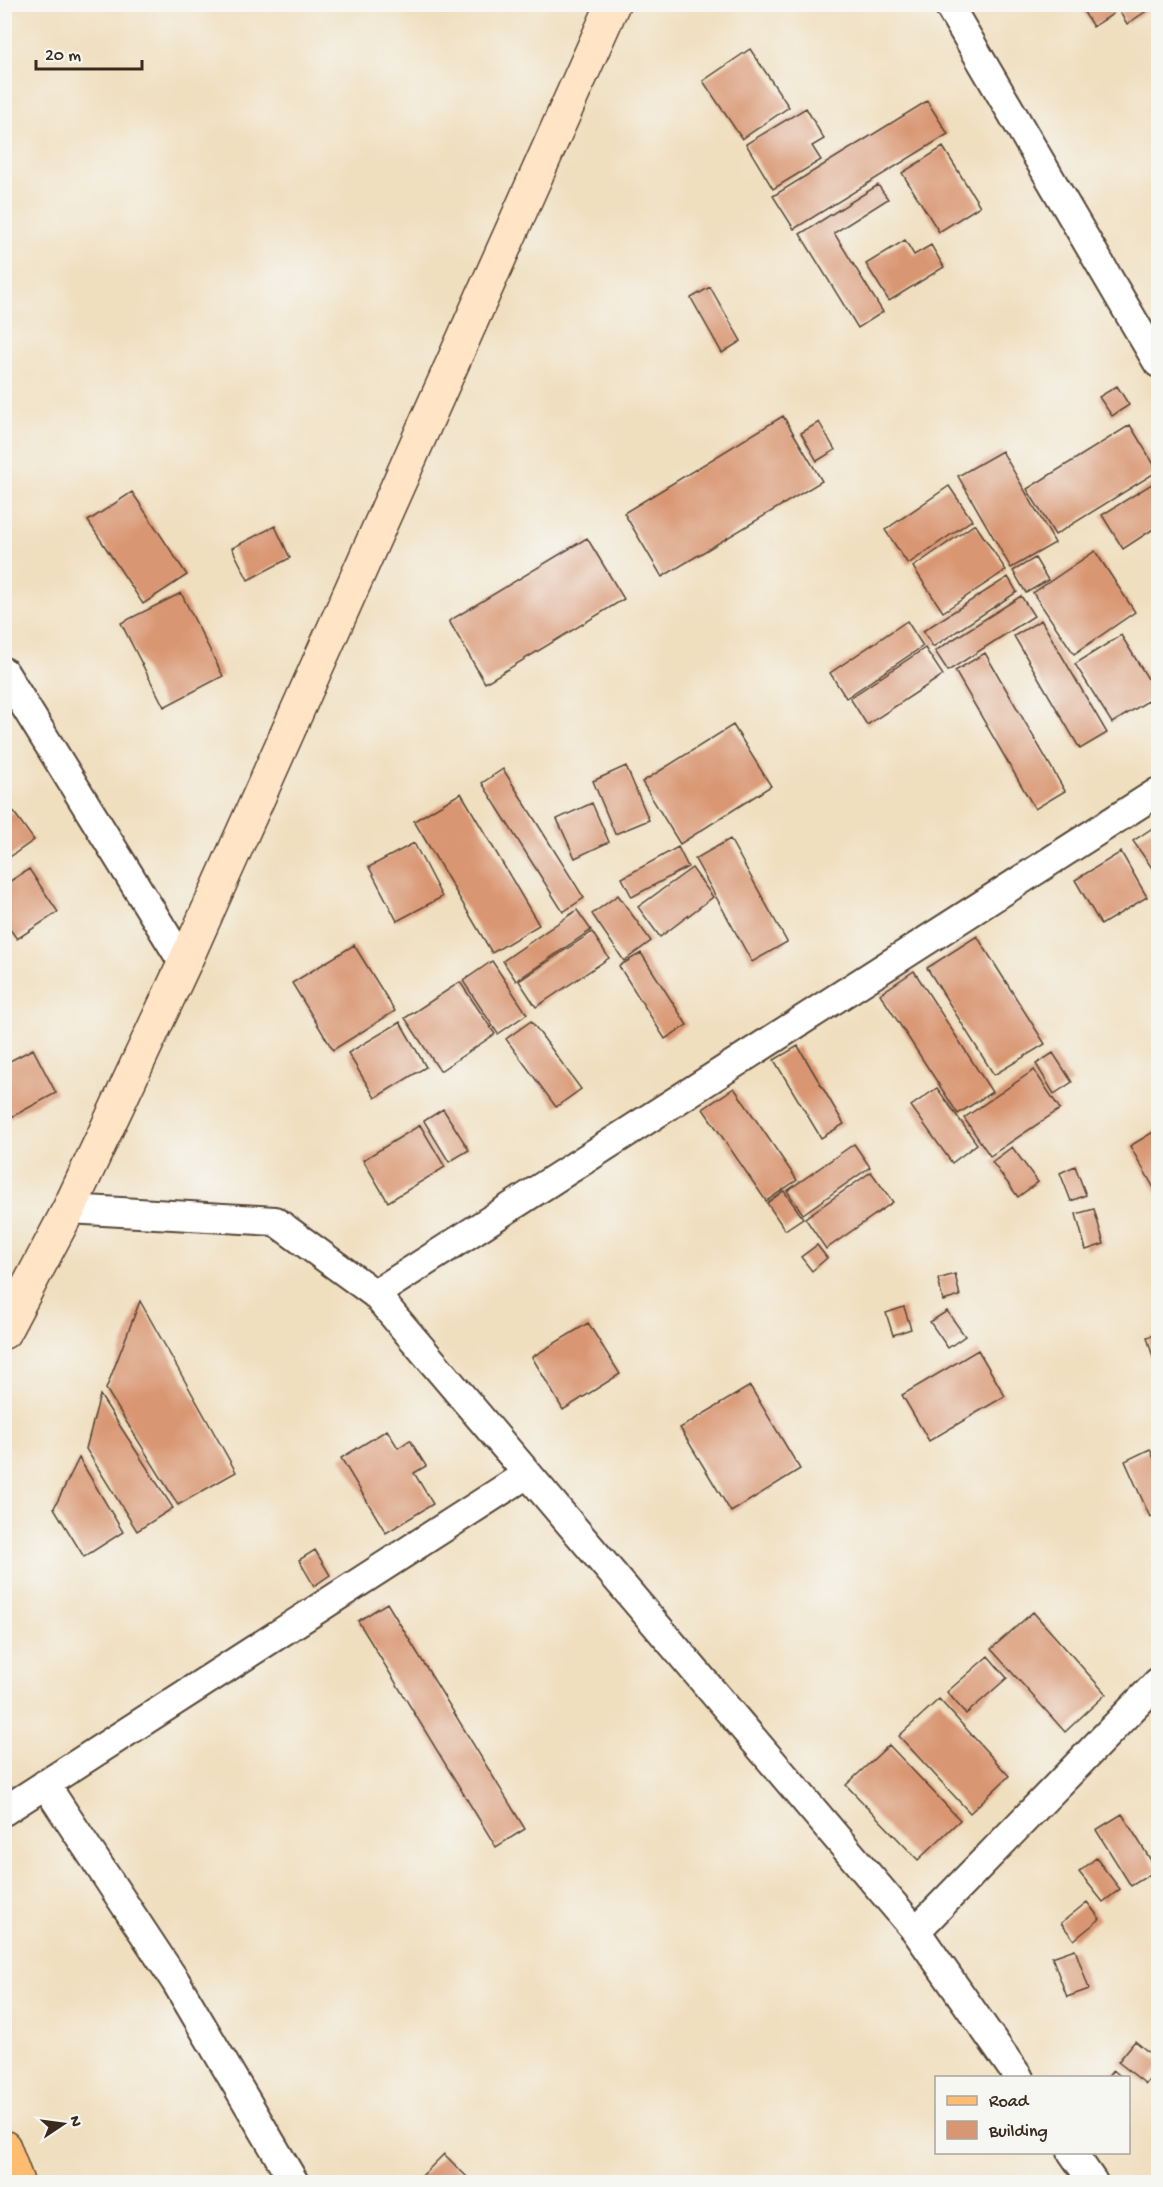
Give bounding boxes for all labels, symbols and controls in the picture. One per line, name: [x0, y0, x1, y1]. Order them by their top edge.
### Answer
scale bar: [36, 33, 142, 71]
text: 20 m: [45, 46, 81, 67]
legend: [935, 2076, 1130, 2154]
text: Road: [989, 2092, 1030, 2113]
north arrow: [33, 2094, 93, 2154]
text: N: [64, 2114, 85, 2129]
text: Building: [988, 2122, 1048, 2143]

